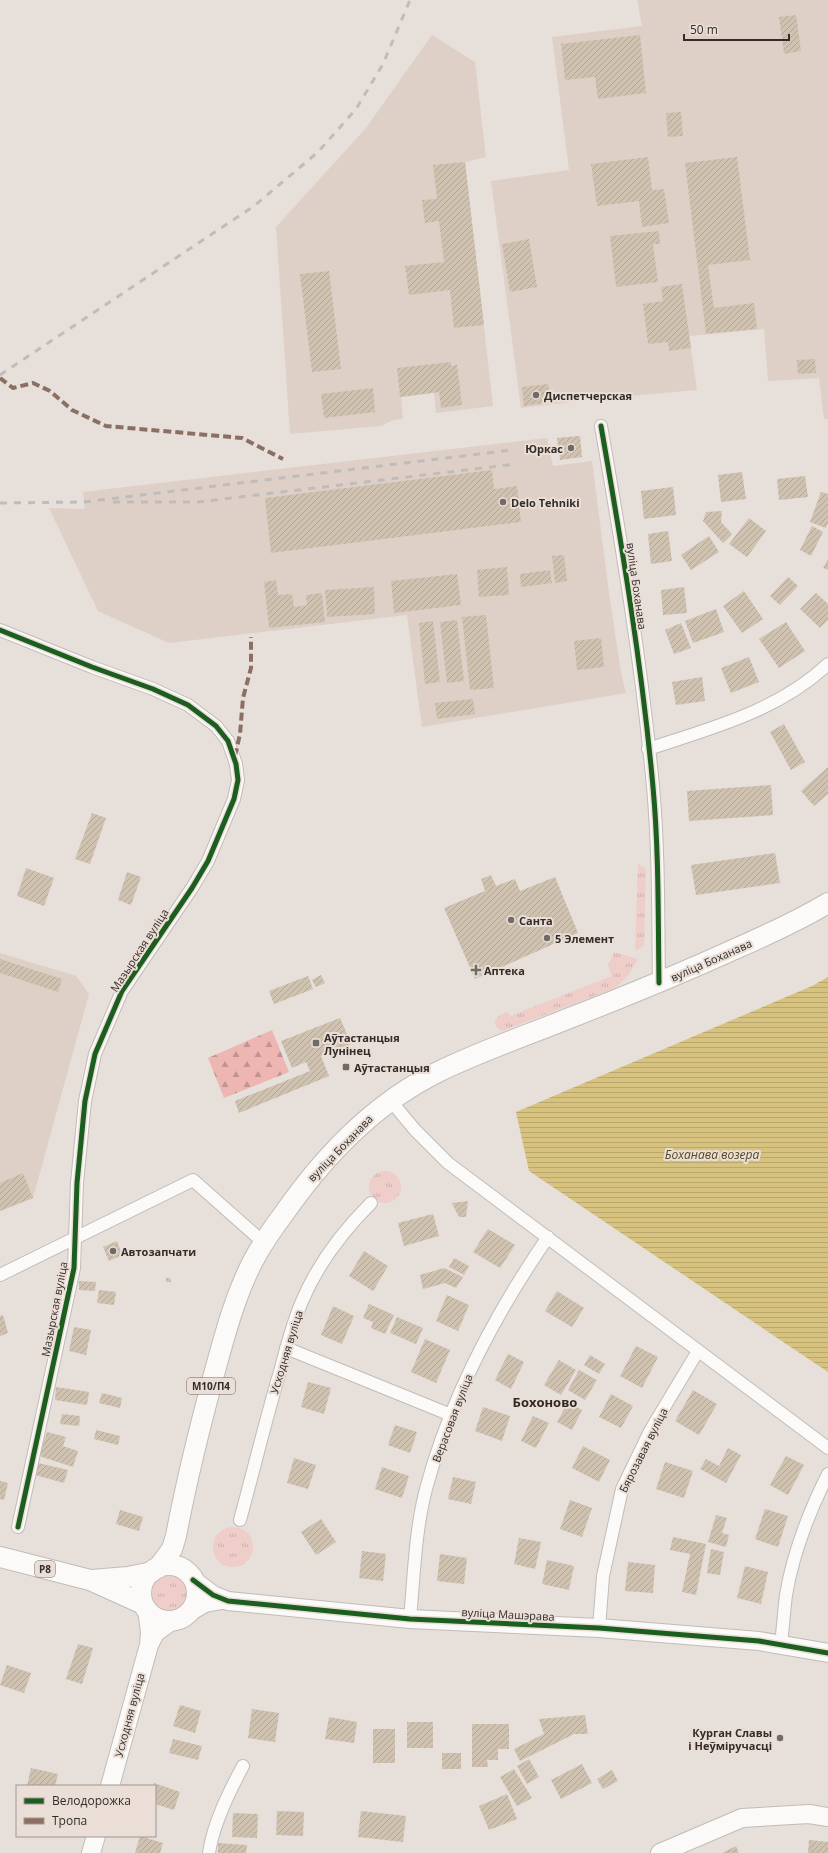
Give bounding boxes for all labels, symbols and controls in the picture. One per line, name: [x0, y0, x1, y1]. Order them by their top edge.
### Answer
scale bar: [684, 16, 789, 42]
text: 50 m: [690, 21, 718, 38]
place label: Диспетчерская: [544, 388, 632, 403]
marker: Диспетчерская: [531, 390, 541, 400]
place label: Юркас: [525, 441, 563, 456]
marker: Юркас: [566, 443, 576, 453]
place label: Delo Tehniki: [511, 495, 580, 510]
marker: Delo Tehniki: [498, 497, 508, 507]
street label: вуліца Боханава: [623, 542, 651, 630]
street label: Мазырская вуліца: [106, 905, 172, 995]
place label: Санта: [519, 913, 553, 928]
marker: Санта: [506, 915, 516, 925]
place label: 5 Элемент: [555, 931, 614, 946]
marker: 5 Элемент: [542, 933, 552, 943]
street label: вуліца Боханава: [668, 935, 754, 985]
place label: Аптека: [484, 963, 525, 978]
marker: Аптека: [471, 965, 481, 975]
place label: Аўтастанцыя Лунінец: [324, 1030, 400, 1058]
marker: Аўтастанцыя Лунінец: [311, 1038, 321, 1048]
place label: Аўтастанцыя: [354, 1060, 430, 1075]
marker: Аўтастанцыя: [341, 1062, 351, 1072]
street label: вуліца Боханава: [304, 1111, 376, 1185]
water label: Боханава возера: [665, 1146, 759, 1163]
place label: Автозапчати: [121, 1244, 196, 1259]
marker: Автозапчати: [108, 1246, 118, 1256]
street label: Мазырская вуліца: [37, 1260, 71, 1358]
street label: Усходняя вуліца: [266, 1308, 306, 1396]
street label: Верасовая вуліца: [428, 1372, 476, 1464]
road number: М10/П4: [187, 1378, 235, 1394]
district label: Бохоново: [513, 1393, 577, 1411]
street label: Бярозавая вуліца: [615, 1405, 671, 1495]
road number: Р8: [35, 1561, 55, 1577]
street label: вуліца Машэрава: [461, 1604, 555, 1624]
street label: Усходняя вуліца: [111, 1671, 147, 1759]
place label: Курган Славы і Неўміручасці: [688, 1725, 772, 1753]
marker: Курган Славы і Неўміручасці: [775, 1733, 785, 1743]
legend: [16, 1785, 156, 1837]
text: Велодорожка: [52, 1792, 131, 1809]
text: Тропа: [52, 1812, 87, 1829]

